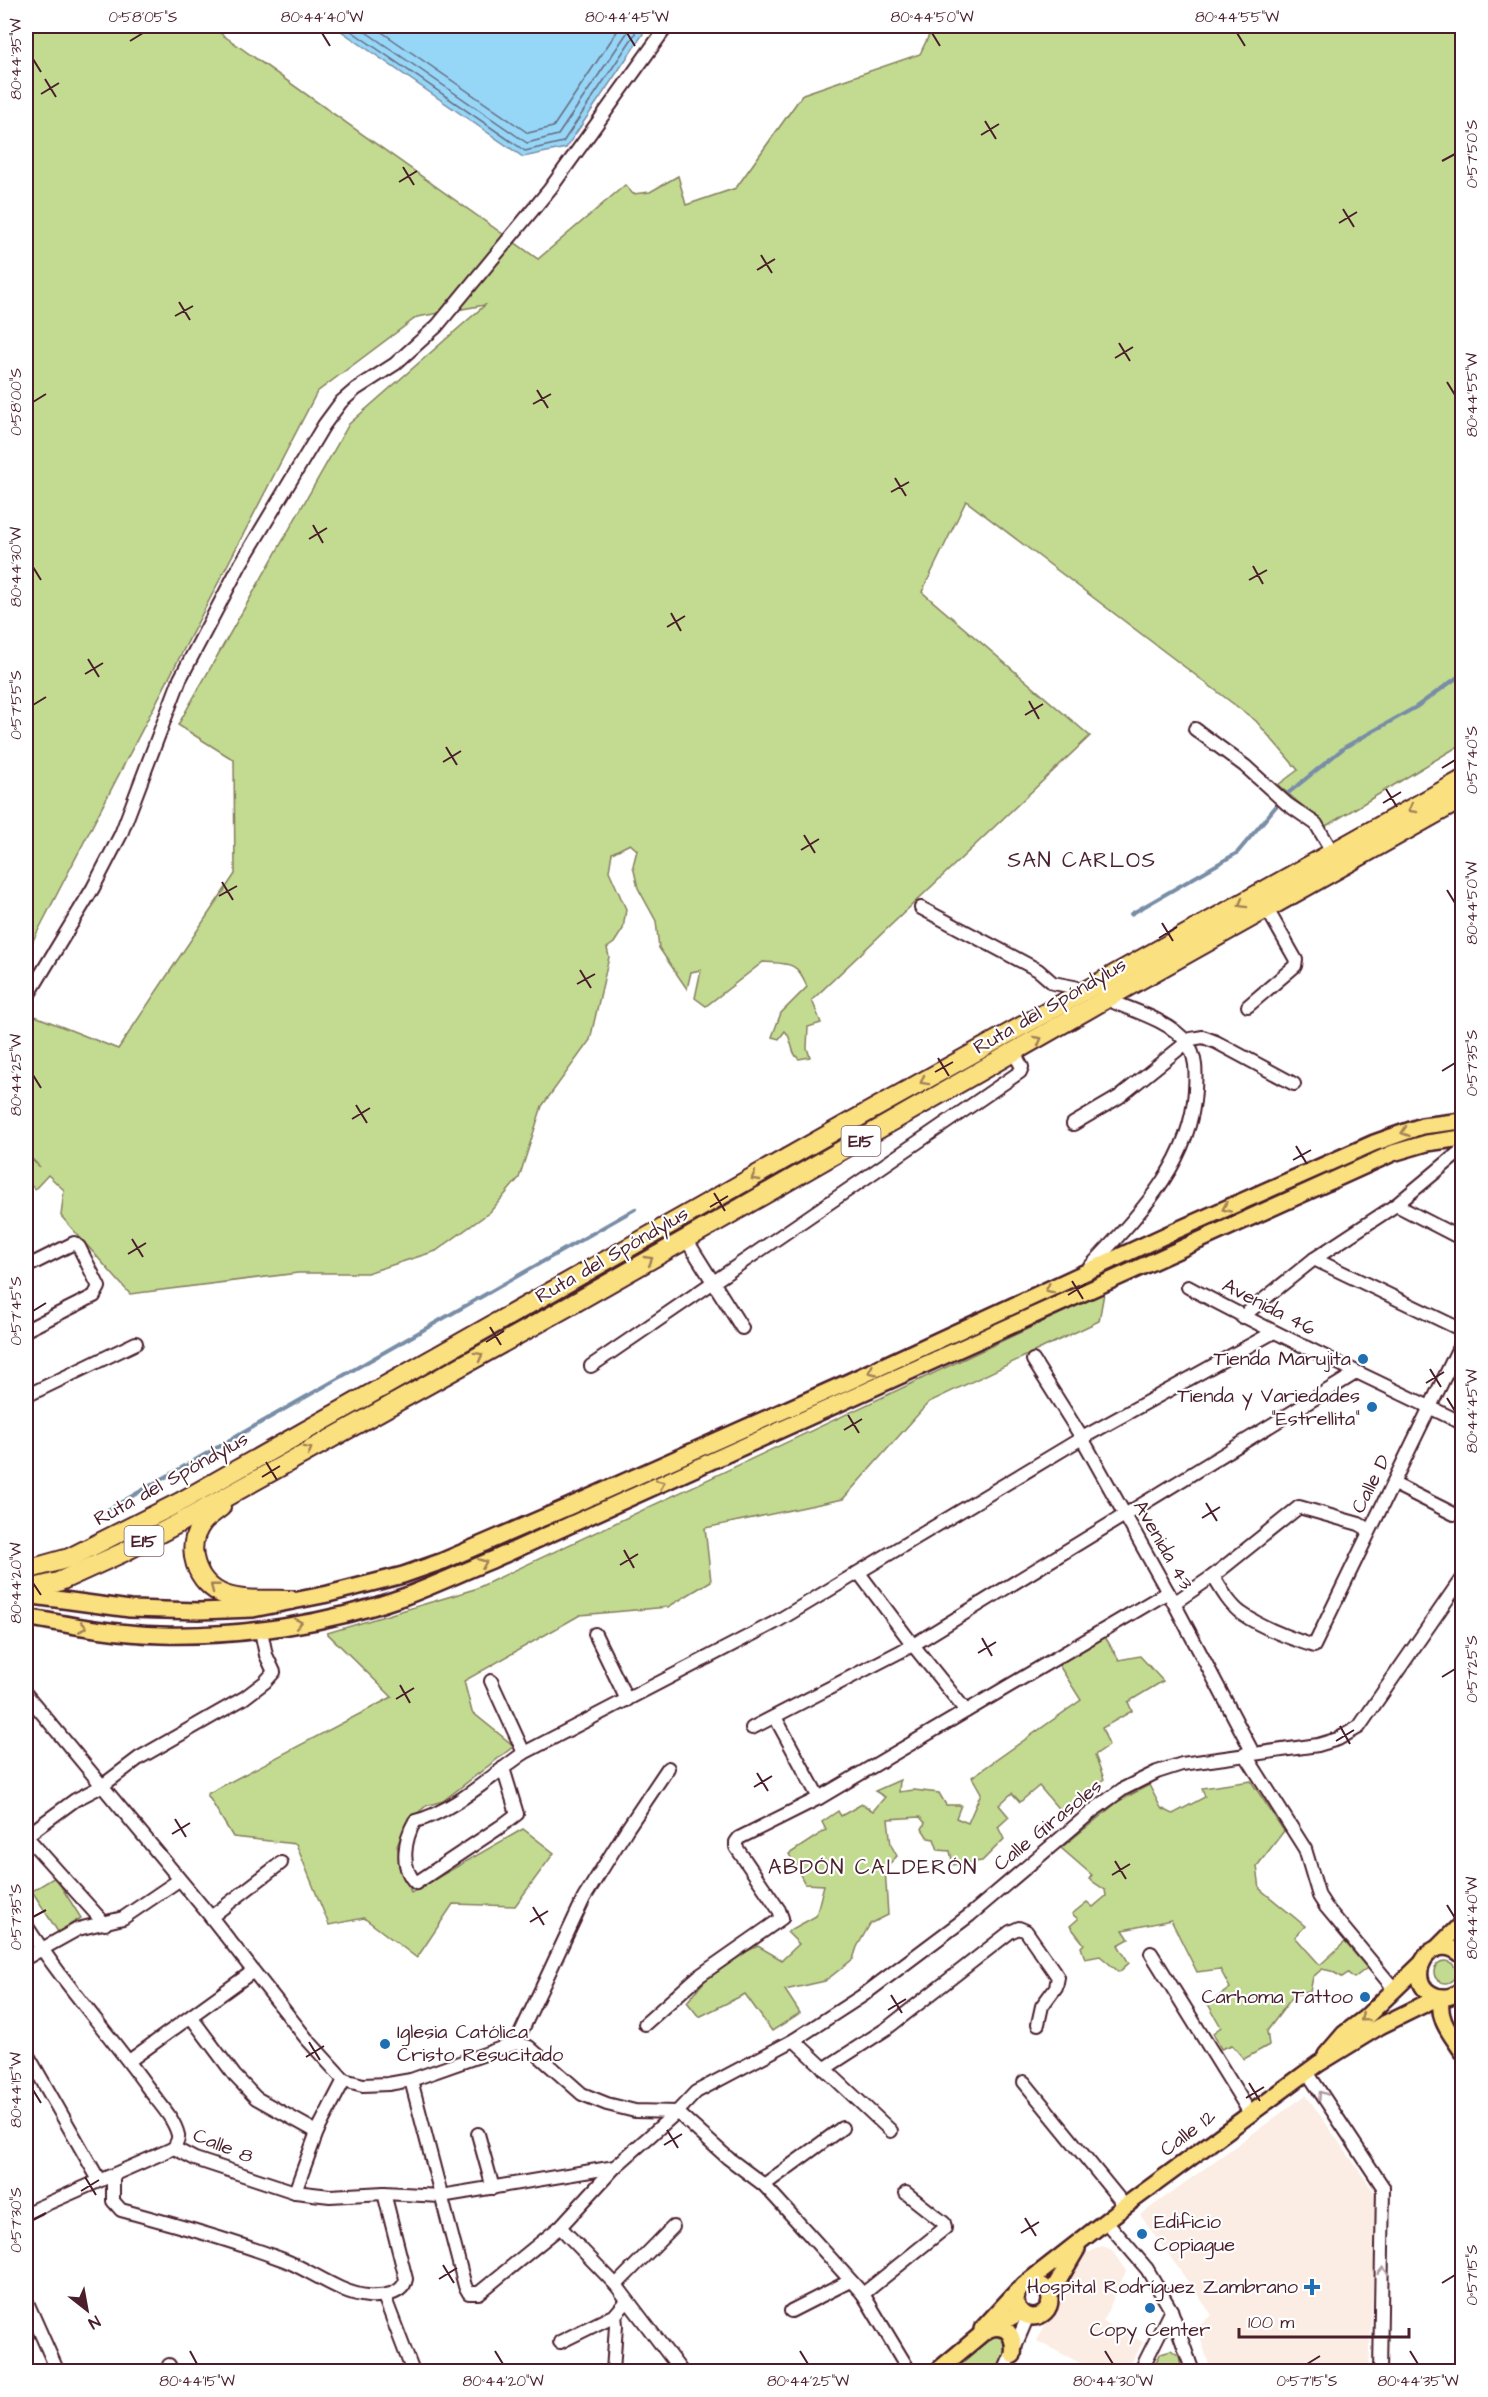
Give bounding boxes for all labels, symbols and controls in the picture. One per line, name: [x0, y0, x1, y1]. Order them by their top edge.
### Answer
text: 0°58'05"S: [109, 7, 178, 28]
text: 80°44'40"W: [281, 7, 363, 28]
text: 80°44'45"W: [585, 7, 669, 28]
text: 80°44'50"W: [890, 7, 974, 28]
text: 80°44'55"W: [1195, 7, 1279, 28]
text: 80°44'35"W: [6, 18, 27, 100]
text: 0°57'50"S: [1462, 119, 1483, 188]
text: 80°44'55"W: [1462, 353, 1483, 437]
text: 0°58'00"S: [6, 368, 27, 436]
text: 80°44'30"W: [6, 527, 27, 607]
text: 0°57'55"S: [6, 670, 27, 740]
text: 0°57'40"S: [1462, 726, 1483, 794]
one-way arrow: [1407, 802, 1418, 813]
district label: SAN CARLOS: [1008, 846, 1156, 875]
text: 80°44'50"W: [1462, 861, 1483, 945]
one-way arrow: [1237, 897, 1248, 909]
street label: Ruta del Spóndylus: [968, 951, 1132, 1062]
text: 0°57'35"S: [1462, 1029, 1483, 1096]
text: 80°44'25"W: [6, 1034, 27, 1116]
one-way arrow: [1032, 1036, 1042, 1047]
one-way arrow: [920, 1073, 930, 1085]
one-way arrow: [1400, 1125, 1411, 1137]
road number: E15: [842, 1126, 880, 1156]
one-way arrow: [751, 1170, 761, 1182]
street label: Ruta del Spóndylus: [530, 1200, 694, 1311]
one-way arrow: [1221, 1201, 1232, 1213]
one-way arrow: [643, 1256, 653, 1267]
street label: Avenida 46: [1217, 1271, 1321, 1343]
text: 0°57'45"S: [6, 1276, 27, 1346]
one-way arrow: [1044, 1282, 1055, 1294]
place label: Tienda Marujita: [1214, 1345, 1351, 1373]
one-way arrow: [473, 1352, 484, 1363]
marker: Tienda Marujita: [1356, 1352, 1370, 1366]
one-way arrow: [867, 1363, 878, 1375]
text: 80°44'45"W: [1462, 1369, 1483, 1453]
place label: Tienda y Variedades “Estrellita”: [1177, 1382, 1360, 1433]
marker: Tienda y Variedades “Estrellita”: [1365, 1400, 1379, 1414]
street label: Ruta del Spóndylus: [89, 1425, 254, 1534]
one-way arrow: [302, 1446, 313, 1457]
street label: Calle D: [1344, 1450, 1398, 1518]
one-way arrow: [654, 1479, 665, 1491]
street label: Avenida 43: [1126, 1495, 1200, 1595]
road number: E15: [124, 1526, 164, 1556]
text: 80°44'20"W: [6, 1542, 27, 1624]
one-way arrow: [476, 1558, 487, 1570]
one-way arrow: [209, 1584, 220, 1595]
one-way arrow: [293, 1617, 303, 1630]
one-way arrow: [78, 1620, 88, 1633]
text: 0°57'25"S: [1462, 1635, 1483, 1703]
street label: Calle Girasoles: [988, 1772, 1108, 1878]
district label: ABDÓN CALDERÓN: [768, 1853, 978, 1882]
text: 80°44'40"W: [1462, 1877, 1483, 1959]
text: 0°57'35"S: [6, 1883, 27, 1950]
place label: Carhoma Tattoo: [1201, 1983, 1353, 2011]
marker: Carhoma Tattoo: [1358, 1990, 1372, 2004]
one-way arrow: [1360, 2011, 1371, 2022]
place label: Iglesia Católica Cristo Resucitado: [397, 2018, 563, 2069]
marker: Iglesia Católica Cristo Resucitado: [378, 2037, 392, 2051]
text: 80°44'15"W: [6, 2052, 27, 2128]
one-way arrow: [1318, 2090, 1329, 2101]
street label: Calle 12: [1154, 2102, 1222, 2163]
street label: Calle 8: [189, 2121, 257, 2171]
text: 0°57'30"S: [6, 2187, 27, 2253]
place label: Edificio Copiague: [1154, 2208, 1235, 2260]
marker: Edificio Copiague: [1135, 2227, 1149, 2241]
text: 0°57'15"S: [1462, 2244, 1483, 2305]
one-way arrow: [1377, 2267, 1389, 2276]
place label: Hospital Rodríguez Zambrano: [1027, 2273, 1298, 2302]
marker: Hospital Rodríguez Zambrano: [1303, 2278, 1321, 2296]
north arrow: [57, 2280, 117, 2340]
marker: Copy Center: [1143, 2301, 1157, 2315]
scale bar: [1239, 2301, 1408, 2339]
text: N: [84, 2310, 104, 2334]
text: 100 m: [1248, 2310, 1294, 2335]
place label: Copy Center: [1090, 2316, 1210, 2345]
text: 80°44'15"W: [159, 2371, 235, 2392]
text: 80°44'20"W: [462, 2371, 544, 2392]
text: 80°44'25"W: [767, 2371, 849, 2392]
text: 80°44'30"W: [1073, 2371, 1153, 2392]
text: 0°57'15"S: [1277, 2371, 1338, 2392]
text: 80°44'35"W: [1377, 2371, 1459, 2392]

